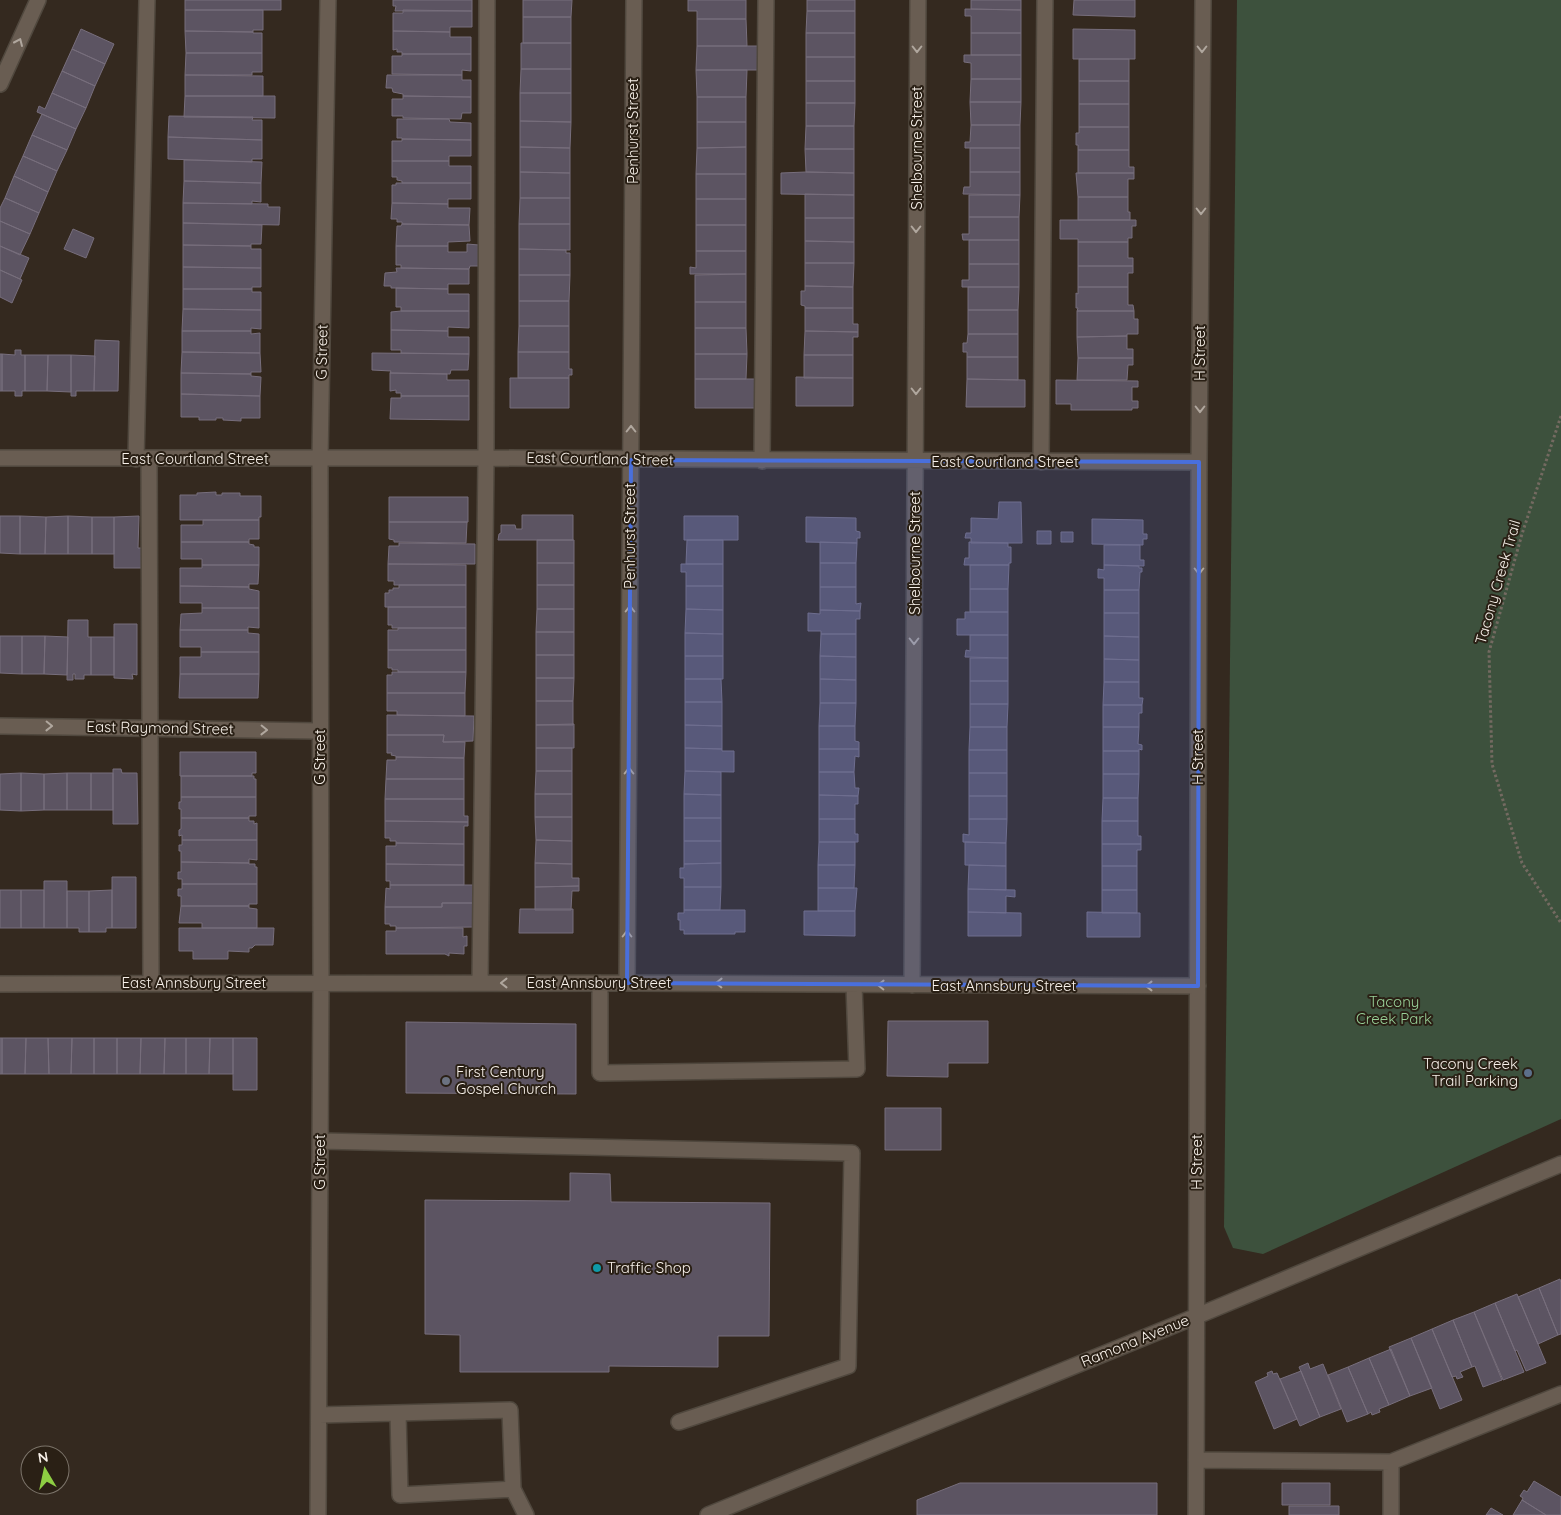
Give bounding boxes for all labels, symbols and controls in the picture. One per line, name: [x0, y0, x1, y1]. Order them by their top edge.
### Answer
one-way arrow: [13, 38, 23, 47]
one-way arrow: [912, 45, 922, 53]
one-way arrow: [1197, 45, 1207, 53]
street label: Penhurst Street: [623, 78, 642, 184]
street label: Shelbourne Street: [907, 86, 926, 210]
one-way arrow: [1196, 208, 1206, 215]
one-way arrow: [911, 225, 921, 233]
street label: G Street: [312, 324, 331, 380]
street label: H Street: [1190, 325, 1209, 381]
one-way arrow: [910, 387, 921, 395]
one-way arrow: [1194, 405, 1205, 413]
one-way arrow: [626, 425, 636, 432]
street label: East Courtland Street: [526, 448, 674, 469]
street label: East Courtland Street: [121, 449, 269, 468]
street label: East Courtland Street: [931, 452, 1079, 471]
street label: Penhurst Street: [620, 483, 639, 589]
street label: Shelbourne Street: [905, 491, 924, 615]
street label: Tacony Creek Trail: [1471, 517, 1524, 646]
one-way arrow: [1194, 568, 1204, 575]
one-way arrow: [625, 605, 635, 612]
one-way arrow: [909, 638, 919, 645]
street label: East Raymond Street: [86, 717, 234, 738]
one-way arrow: [45, 721, 53, 731]
one-way arrow: [260, 725, 268, 735]
street label: G Street: [310, 729, 329, 785]
street label: H Street: [1188, 729, 1207, 785]
one-way arrow: [623, 767, 634, 775]
one-way arrow: [622, 930, 633, 938]
street label: East Annsbury Street: [122, 973, 266, 992]
street label: East Annsbury Street: [527, 973, 671, 992]
street label: East Annsbury Street: [932, 976, 1076, 995]
one-way arrow: [500, 978, 508, 988]
one-way arrow: [715, 978, 723, 989]
one-way arrow: [877, 980, 885, 990]
one-way arrow: [1145, 981, 1152, 991]
park label: Tacony Creek Park: [1356, 992, 1432, 1028]
place label: Tacony Creek Trail Parking: [1423, 1054, 1518, 1090]
place label: First Century Gospel Church: [456, 1062, 556, 1098]
marker: Tacony Creek Trail Parking: [1522, 1067, 1534, 1079]
marker: First Century Gospel Church: [440, 1075, 452, 1087]
street label: G Street: [310, 1134, 329, 1190]
street label: H Street: [1187, 1134, 1206, 1190]
place label: Traffic Shop: [607, 1258, 691, 1277]
marker: Traffic Shop: [591, 1262, 603, 1274]
street label: Ramona Avenue: [1078, 1310, 1192, 1371]
north arrow: [20, 1445, 70, 1495]
text: N: [36, 1447, 49, 1467]

